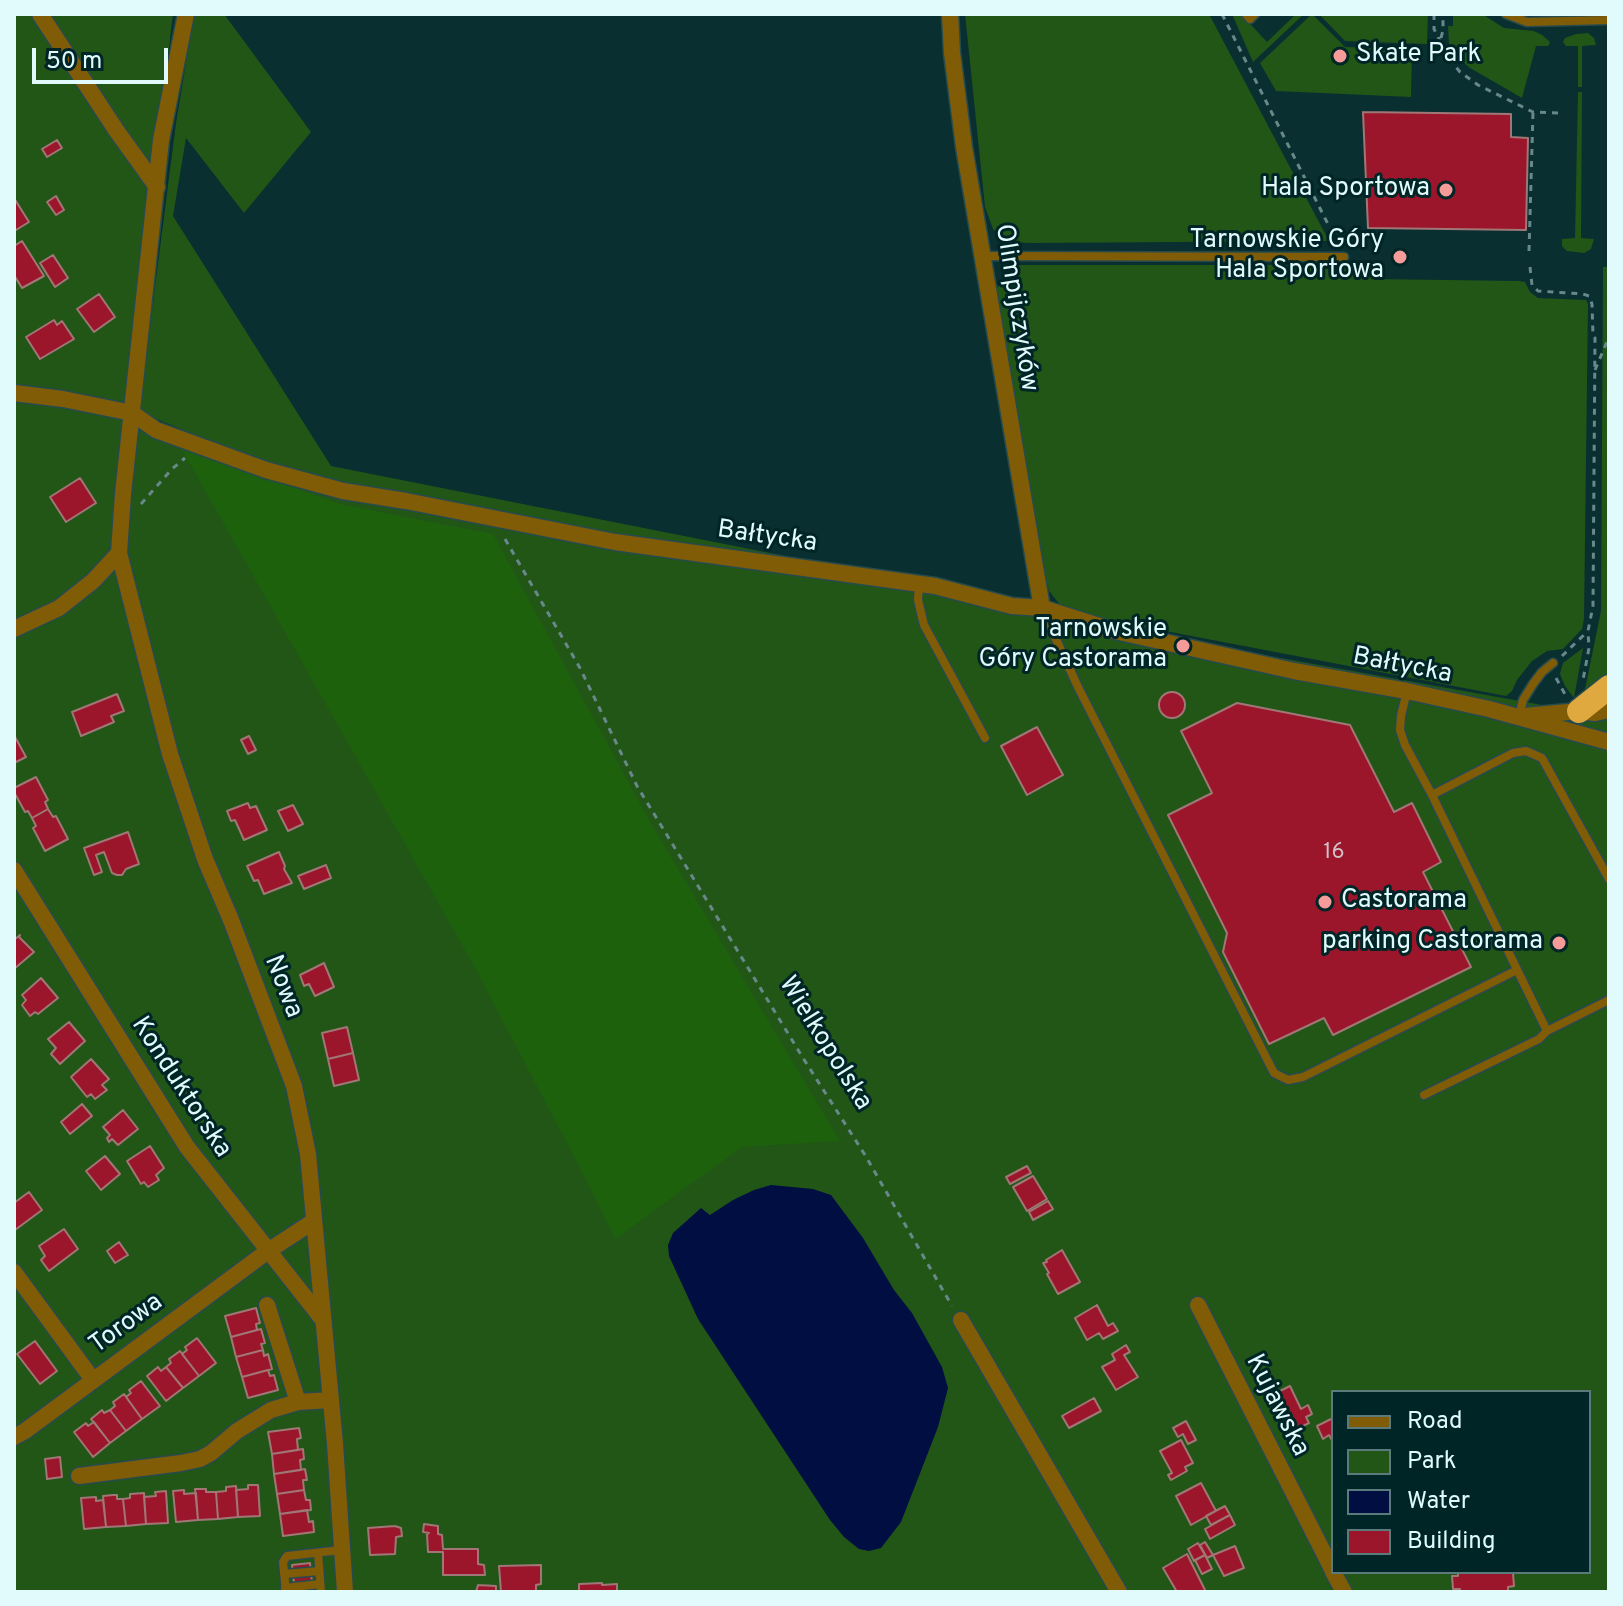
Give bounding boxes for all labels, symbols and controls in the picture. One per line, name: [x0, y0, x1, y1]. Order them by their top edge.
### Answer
scale bar: [36, 32, 172, 82]
place label: Skate Park: [1356, 40, 1481, 72]
text: 50 m: [46, 47, 102, 77]
marker: Skate Park: [1331, 47, 1349, 65]
place label: Hala Sportowa: [1261, 174, 1430, 206]
marker: Hala Sportowa: [1437, 181, 1455, 199]
street label: Olimpijczyków: [986, 222, 1044, 394]
place label: Tarnowskie Góry Hala Sportowa: [1190, 226, 1384, 288]
marker: Tarnowskie Góry Hala Sportowa: [1391, 248, 1409, 266]
street label: Bałtycka: [715, 516, 819, 560]
place label: Tarnowskie Góry Castorama: [979, 615, 1167, 676]
marker: Tarnowskie Góry Castorama: [1174, 637, 1192, 655]
street label: Bałtycka: [1350, 642, 1454, 692]
house number: 16: [1323, 841, 1345, 867]
place label: Castorama: [1341, 886, 1467, 918]
marker: Castorama: [1316, 893, 1334, 911]
place label: parking Castorama: [1322, 927, 1543, 959]
marker: parking Castorama: [1550, 934, 1568, 952]
street label: Nowa: [256, 951, 308, 1023]
street label: Wielkopolska: [770, 971, 878, 1117]
street label: Konduktorska: [123, 1012, 237, 1164]
street label: Torowa: [84, 1288, 170, 1362]
street label: Kujawska: [1237, 1350, 1315, 1462]
legend: [1331, 1390, 1591, 1574]
text: Road: [1407, 1407, 1463, 1437]
text: Park: [1407, 1447, 1457, 1477]
text: Water: [1407, 1487, 1470, 1517]
text: Building: [1407, 1527, 1496, 1557]

